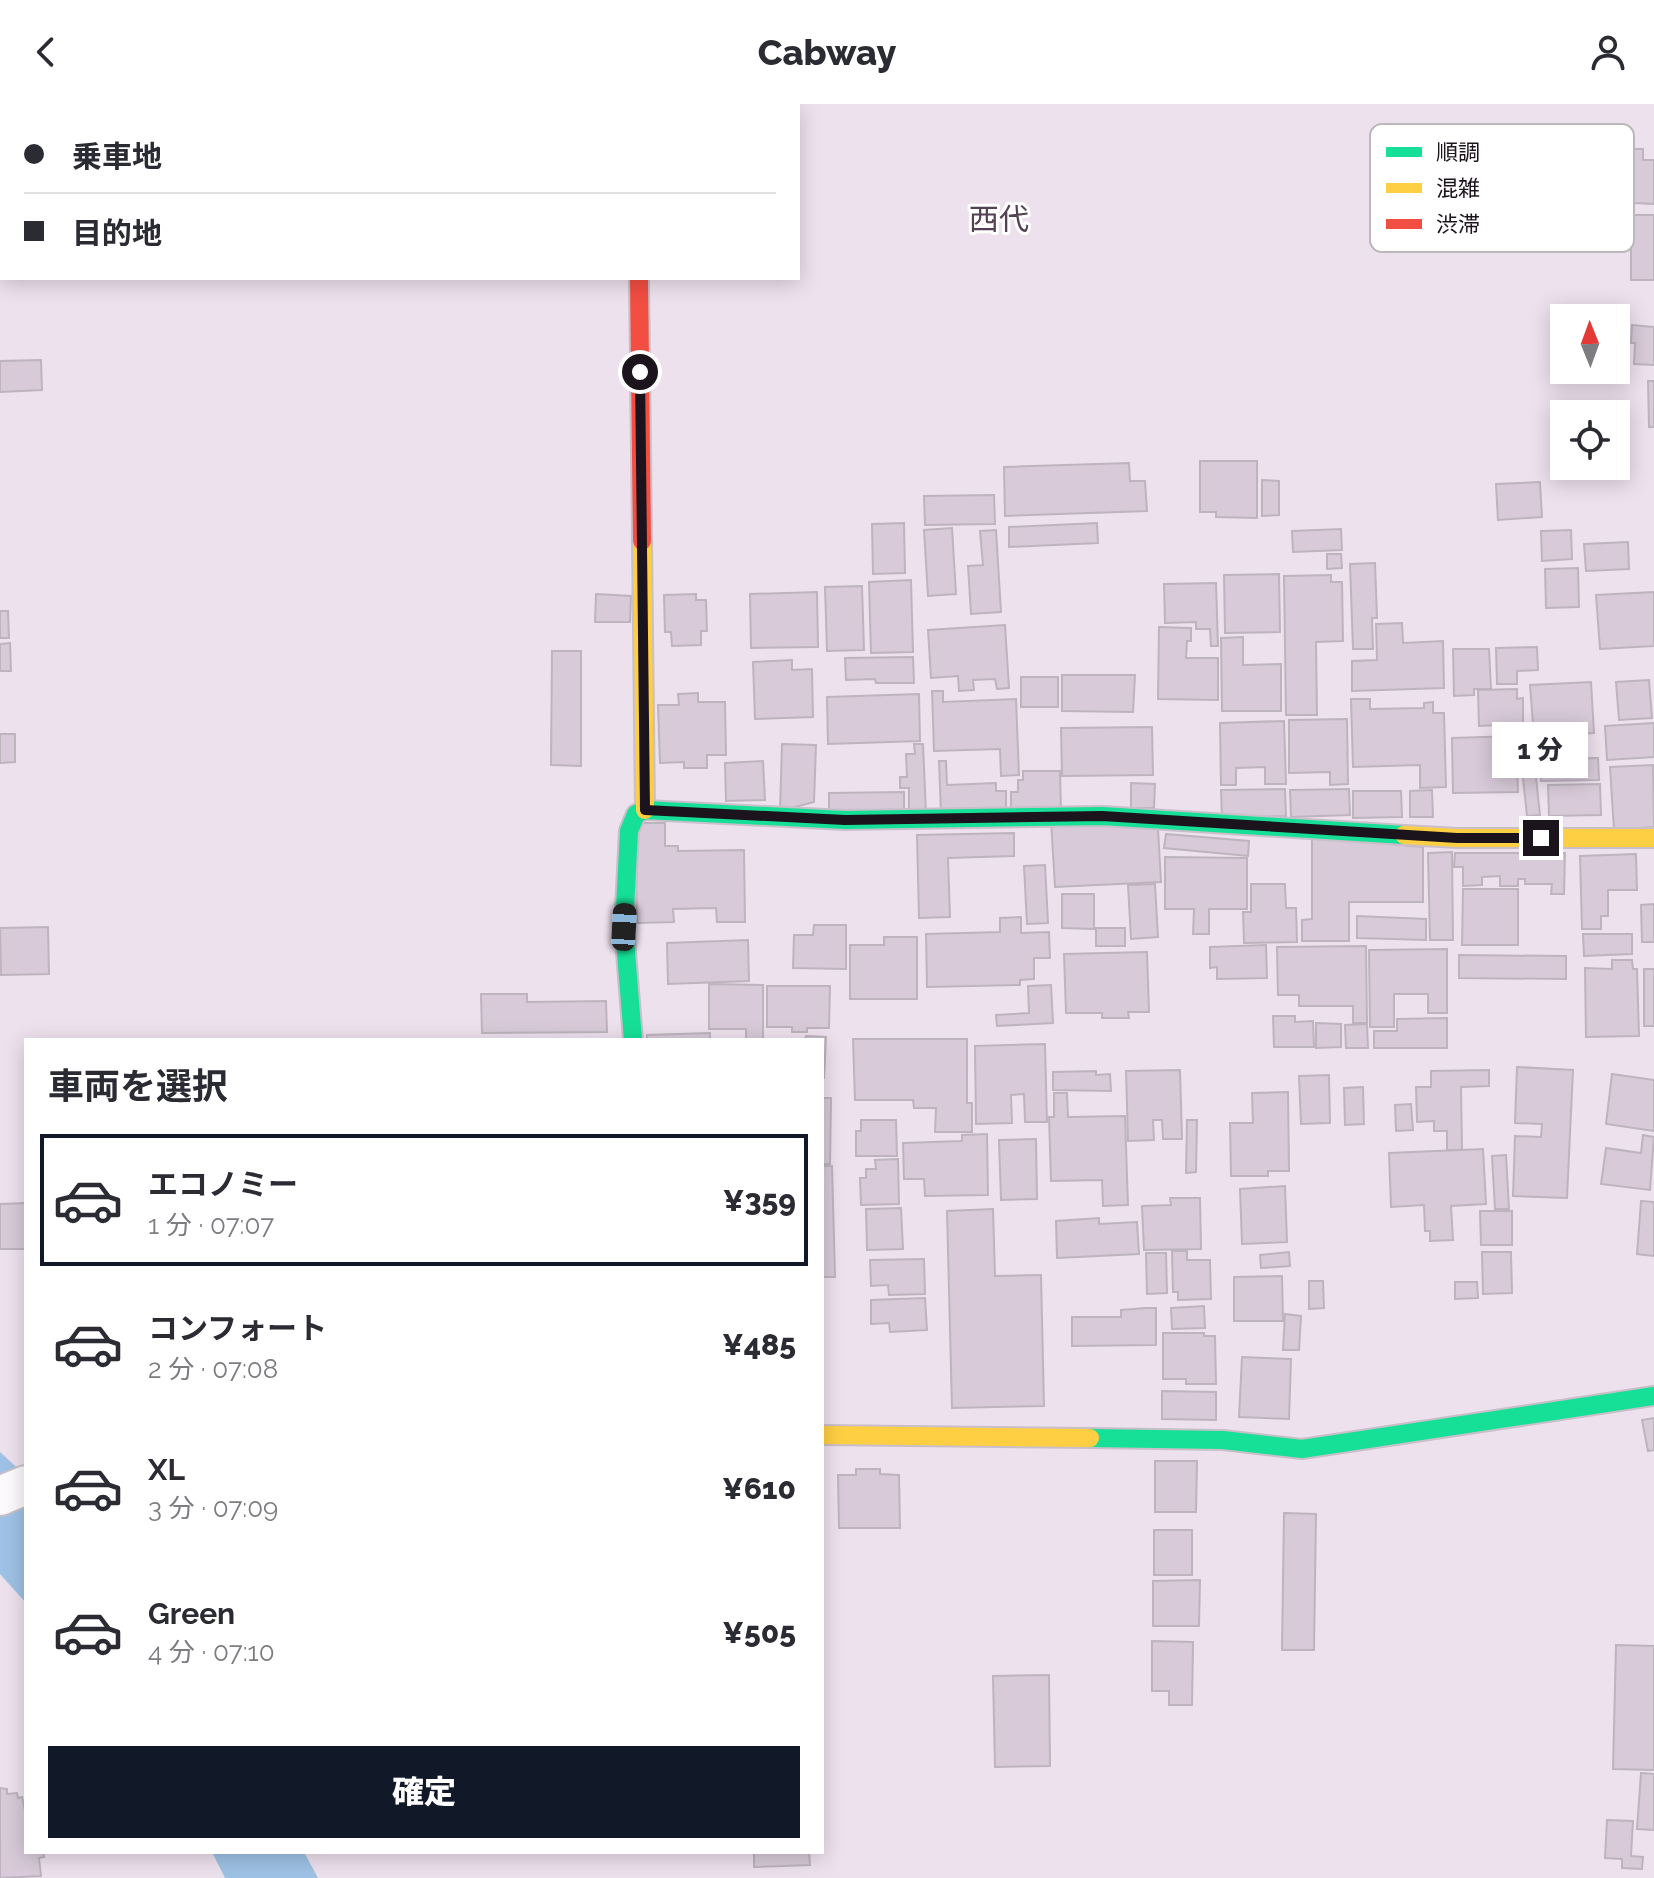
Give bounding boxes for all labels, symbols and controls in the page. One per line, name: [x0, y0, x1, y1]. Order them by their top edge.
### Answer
icon: back: [24, 30, 68, 74]
icon: person: [1586, 30, 1630, 74]
text: Cabway: [758, 31, 896, 73]
legend: [1370, 124, 1634, 252]
text: 乗車地: [72, 139, 162, 174]
text: 順調: [1436, 139, 1480, 165]
text: 混雑: [1436, 175, 1480, 201]
district label: 西代: [969, 202, 1029, 237]
text: 渋滞: [1436, 211, 1480, 237]
text: 目的地: [72, 216, 162, 251]
north arrow: [1550, 304, 1630, 384]
map controls: [1550, 304, 1630, 480]
route start: [622, 354, 658, 390]
button: locate: [1550, 400, 1630, 480]
callout: 1 分: [1493, 722, 1589, 778]
text: 1 分: [1517, 735, 1563, 765]
route end: [1523, 820, 1559, 856]
car: [611, 902, 637, 952]
text: 車両を選択: [48, 1065, 228, 1107]
icon: car: [52, 1164, 124, 1236]
text: エコノミー: [148, 1167, 298, 1202]
text: ¥359: [723, 1183, 796, 1218]
text: 1 分 · 07:07: [148, 1210, 274, 1240]
icon: car: [52, 1308, 124, 1380]
text: コンフォート: [148, 1311, 327, 1346]
text: ¥485: [722, 1327, 796, 1362]
text: 2 分 · 07:08: [148, 1354, 278, 1384]
icon: car: [52, 1452, 124, 1524]
text: XL: [148, 1452, 185, 1487]
text: ¥610: [722, 1471, 796, 1506]
text: 3 分 · 07:09: [148, 1493, 278, 1523]
icon: car: [52, 1596, 124, 1668]
text: Green: [148, 1596, 235, 1631]
text: ¥505: [722, 1615, 796, 1650]
text: 4 分 · 07:10: [148, 1637, 275, 1667]
button: 確定: [48, 1746, 800, 1838]

